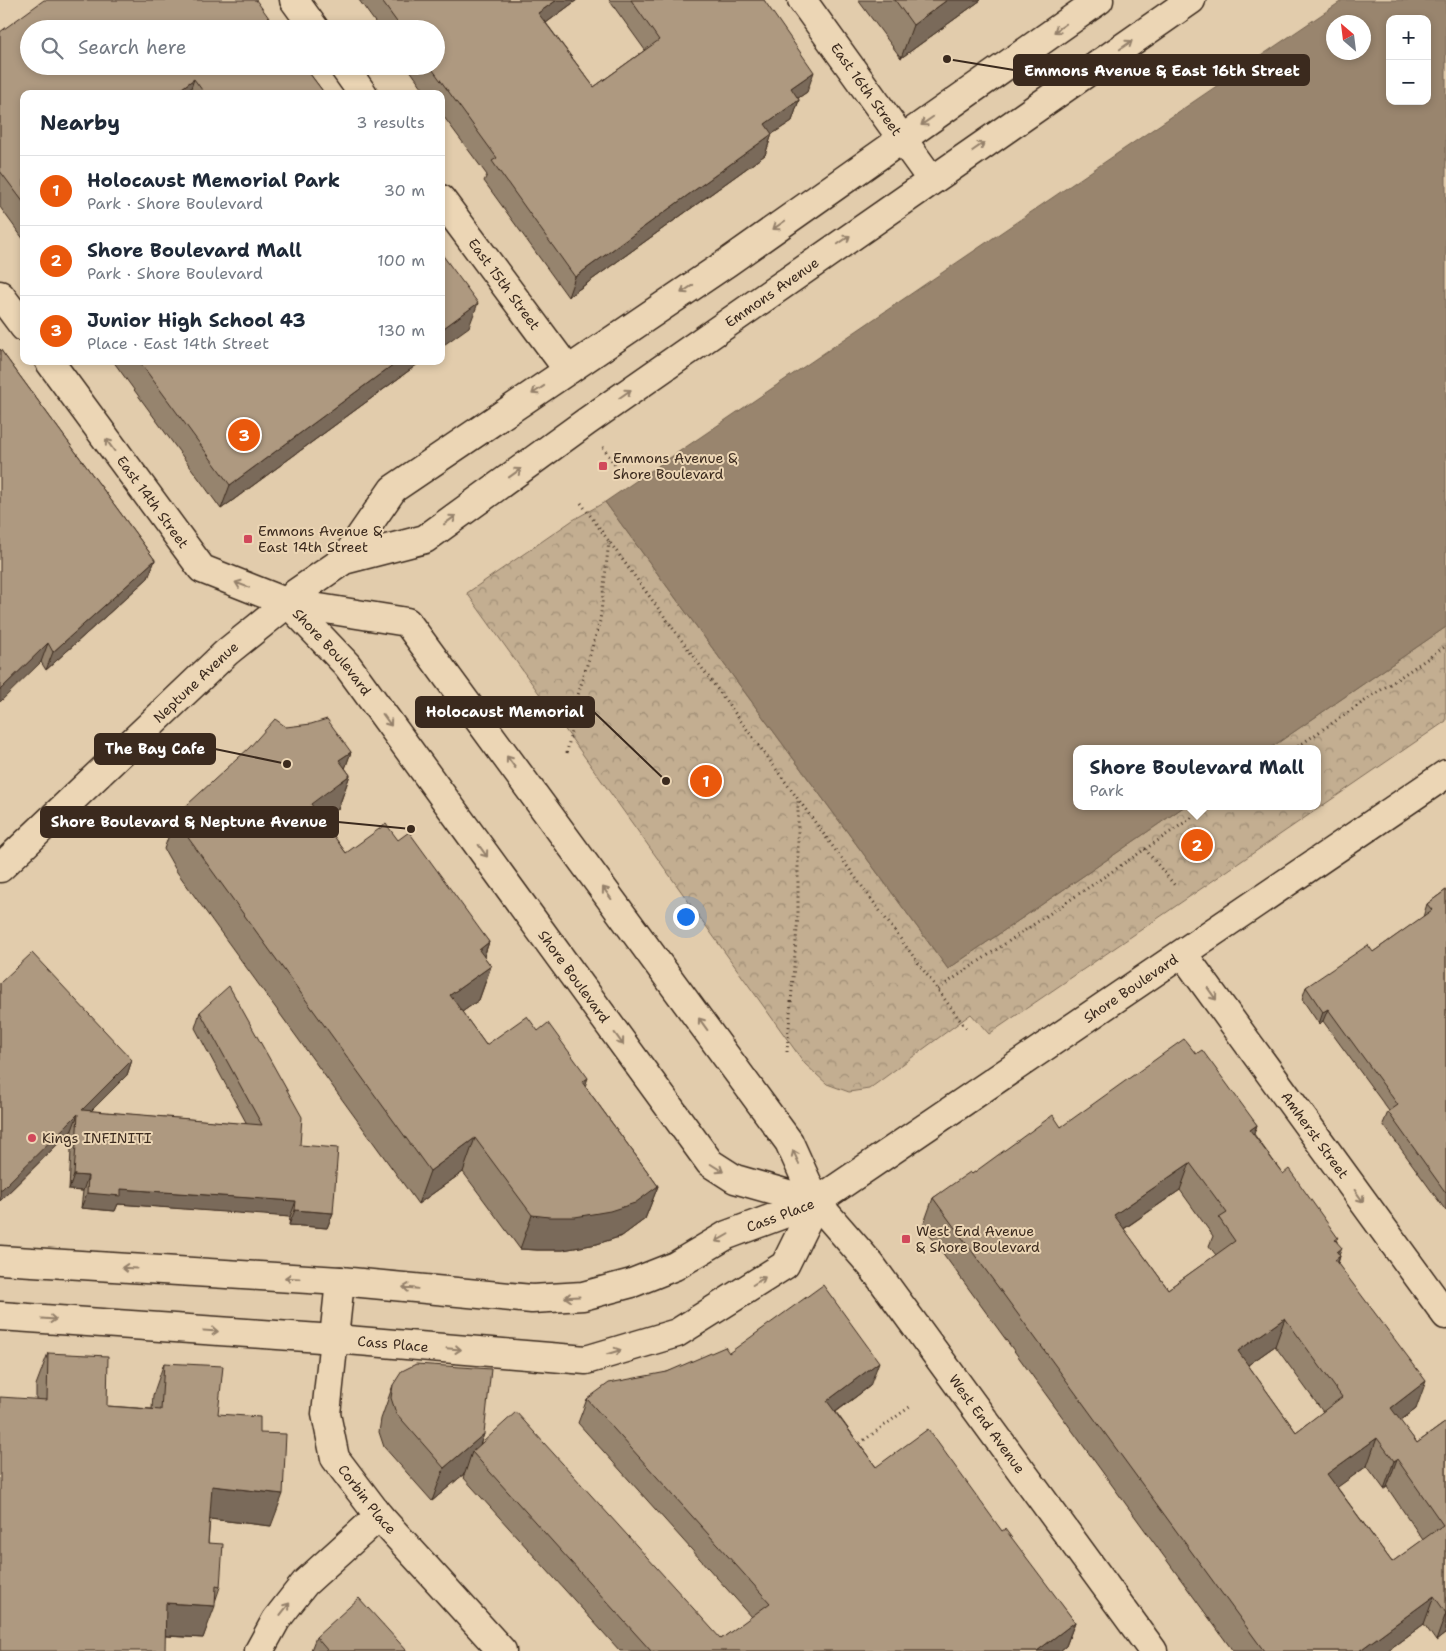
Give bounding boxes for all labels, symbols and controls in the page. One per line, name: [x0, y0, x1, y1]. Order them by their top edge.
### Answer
north arrow: [1326, 15, 1371, 60]
map controls: [1386, 15, 1431, 105]
button: +: [1386, 15, 1431, 60]
search box: [20, 20, 445, 75]
one-way arrow: [1053, 23, 1067, 33]
icon: search: [38, 34, 66, 62]
text: Search here: [78, 35, 187, 60]
street label: East 16th Street: [827, 39, 906, 139]
one-way arrow: [1119, 40, 1133, 50]
callout: Emmons Avenue & East 16th Street: [1014, 55, 1309, 85]
button: −: [1386, 60, 1431, 105]
text: Emmons Avenue & East 16th Street: [1024, 61, 1300, 81]
text: Nearby: [40, 109, 120, 137]
text: 3 results: [356, 112, 425, 133]
one-way arrow: [920, 116, 934, 126]
one-way arrow: [970, 142, 984, 152]
text: Holocaust Memorial Park: [87, 168, 340, 193]
text: 1: [52, 180, 60, 201]
text: 30 m: [384, 180, 425, 201]
text: Park · Shore Boulevard: [87, 193, 263, 214]
one-way arrow: [773, 220, 787, 230]
street label: East 15th Street: [464, 235, 544, 333]
one-way arrow: [837, 235, 851, 245]
text: Shore Boulevard Mall: [87, 238, 302, 263]
text: 2: [50, 250, 62, 271]
text: 100 m: [377, 250, 425, 271]
street label: Emmons Avenue: [721, 253, 822, 331]
text: Park · Shore Boulevard: [87, 263, 263, 284]
one-way arrow: [680, 284, 694, 294]
text: Junior High School 43: [87, 308, 306, 333]
text: 3: [50, 320, 62, 341]
text: 130 m: [378, 320, 425, 341]
text: Place · East 14th Street: [87, 333, 269, 354]
one-way arrow: [532, 386, 546, 396]
one-way arrow: [618, 389, 632, 399]
pin: 3: [228, 416, 260, 454]
one-way arrow: [105, 439, 116, 452]
place label: Emmons Avenue & Shore Boulevard: [613, 449, 737, 483]
street label: East 14th Street: [113, 452, 193, 552]
marker: Emmons Avenue & Shore Boulevard: [597, 460, 609, 472]
one-way arrow: [508, 468, 521, 479]
one-way arrow: [443, 515, 456, 526]
place label: Emmons Avenue & East 14th Street: [258, 522, 382, 556]
marker: Emmons Avenue & East 14th Street: [242, 533, 254, 545]
one-way arrow: [235, 580, 250, 589]
street label: Shore Boulevard: [289, 605, 375, 699]
street label: Neptune Avenue: [149, 637, 242, 727]
callout: Holocaust Memorial: [416, 697, 594, 727]
text: Holocaust Memorial: [426, 702, 584, 722]
one-way arrow: [382, 713, 392, 727]
callout: The Bay Cafe: [95, 734, 215, 764]
text: The Bay Cafe: [105, 739, 205, 759]
popup: [1073, 745, 1321, 810]
one-way arrow: [506, 755, 516, 769]
text: Shore Boulevard Mall: [1090, 755, 1304, 780]
pin: 1: [690, 762, 722, 800]
text: Park: [1090, 780, 1124, 801]
callout: Shore Boulevard & Neptune Avenue: [41, 807, 338, 837]
text: Shore Boulevard & Neptune Avenue: [51, 812, 327, 832]
pin: 2: [1181, 826, 1213, 864]
one-way arrow: [478, 844, 488, 858]
one-way arrow: [602, 886, 612, 900]
your location: [673, 904, 699, 930]
street label: Shore Boulevard: [534, 926, 614, 1026]
street label: Shore Boulevard: [1080, 950, 1181, 1027]
one-way arrow: [1207, 987, 1217, 1001]
one-way arrow: [698, 1017, 708, 1031]
one-way arrow: [614, 1032, 625, 1045]
street label: Amherst Street: [1277, 1088, 1353, 1182]
place label: Kings INFINITI: [42, 1129, 152, 1147]
marker: Kings INFINITI: [26, 1132, 38, 1144]
one-way arrow: [791, 1150, 801, 1165]
one-way arrow: [710, 1163, 724, 1173]
one-way arrow: [1354, 1189, 1364, 1203]
street label: Cass Place: [744, 1194, 817, 1236]
place label: West End Avenue & Shore Boulevard: [916, 1222, 1040, 1256]
one-way arrow: [714, 1233, 729, 1243]
marker: West End Avenue & Shore Boulevard: [900, 1233, 912, 1245]
one-way arrow: [122, 1263, 138, 1273]
one-way arrow: [284, 1273, 300, 1282]
one-way arrow: [752, 1276, 766, 1286]
one-way arrow: [403, 1283, 419, 1293]
one-way arrow: [564, 1292, 580, 1301]
one-way arrow: [40, 1315, 56, 1324]
one-way arrow: [202, 1326, 218, 1335]
street label: Cass Place: [357, 1332, 429, 1356]
one-way arrow: [445, 1344, 461, 1354]
one-way arrow: [606, 1346, 622, 1356]
street label: West End Avenue: [945, 1371, 1029, 1477]
street label: Corbin Place: [334, 1461, 400, 1538]
one-way arrow: [279, 1603, 290, 1616]

